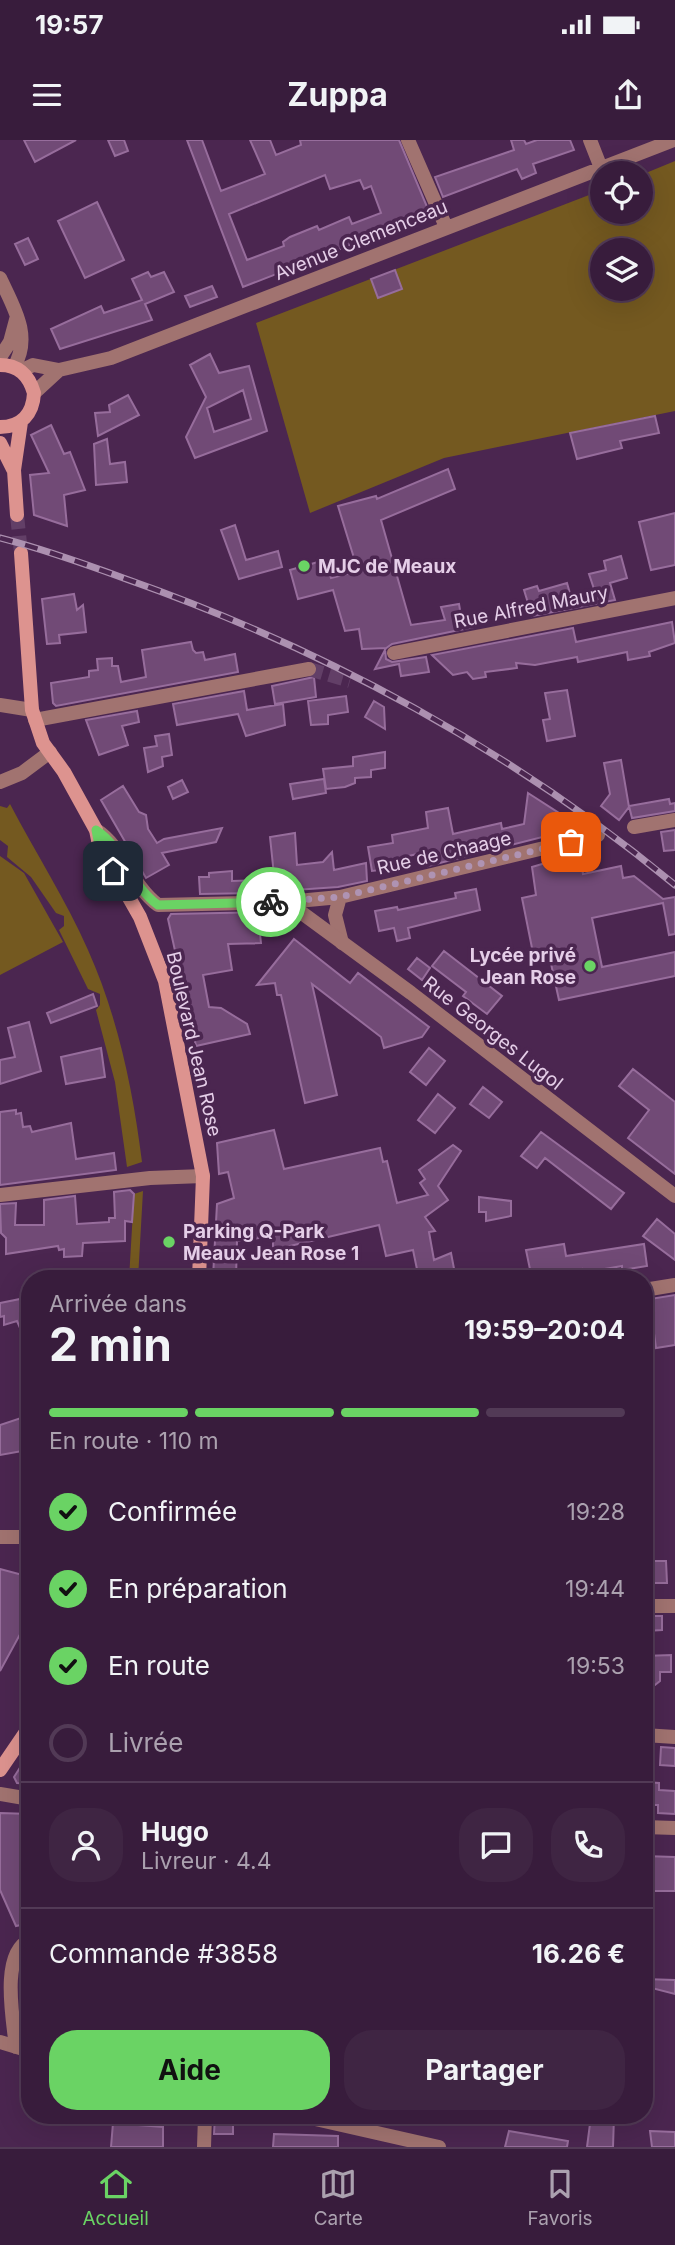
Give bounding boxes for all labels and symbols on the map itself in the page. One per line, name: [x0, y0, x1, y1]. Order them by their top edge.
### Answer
street label: Avenue Clemenceau: [271, 195, 451, 285]
place label: MJC de Meaux: [318, 555, 456, 578]
marker: MJC de Meaux: [296, 558, 312, 574]
street label: Rue Alfred Maury: [452, 581, 610, 633]
pin: [541, 812, 601, 872]
street label: Rue de Chaage: [375, 826, 513, 880]
pin: [83, 841, 143, 901]
courier: [236, 867, 306, 937]
place label: Lycée privé Jean Rose: [470, 944, 576, 989]
street label: Boulevard Jean Rose: [162, 949, 226, 1139]
marker: Lycée privé Jean Rose: [582, 958, 598, 974]
street label: Rue Georges Lugol: [419, 971, 567, 1095]
place label: Parking Q-Park Meaux Jean Rose 1: [183, 1220, 359, 1265]
marker: Parking Q-Park Meaux Jean Rose 1: [161, 1234, 177, 1250]

